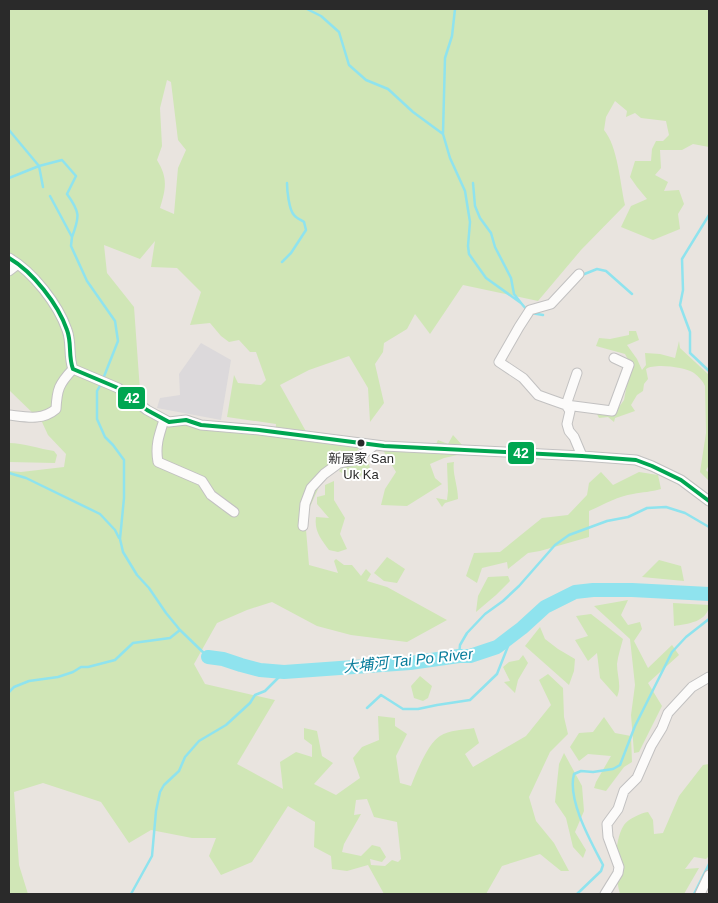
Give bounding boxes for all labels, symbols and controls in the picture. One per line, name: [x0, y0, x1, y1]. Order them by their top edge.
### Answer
line badge: 42: [117, 386, 146, 410]
text: 42: [124, 390, 140, 406]
marker: 新屋家 San Uk Ka: [356, 438, 366, 448]
line badge: 42: [507, 441, 535, 465]
text: 42: [513, 445, 529, 461]
place label: 新屋家 San Uk Ka: [328, 451, 394, 482]
water label: 大埔河 Tai Po River: [342, 645, 475, 675]

